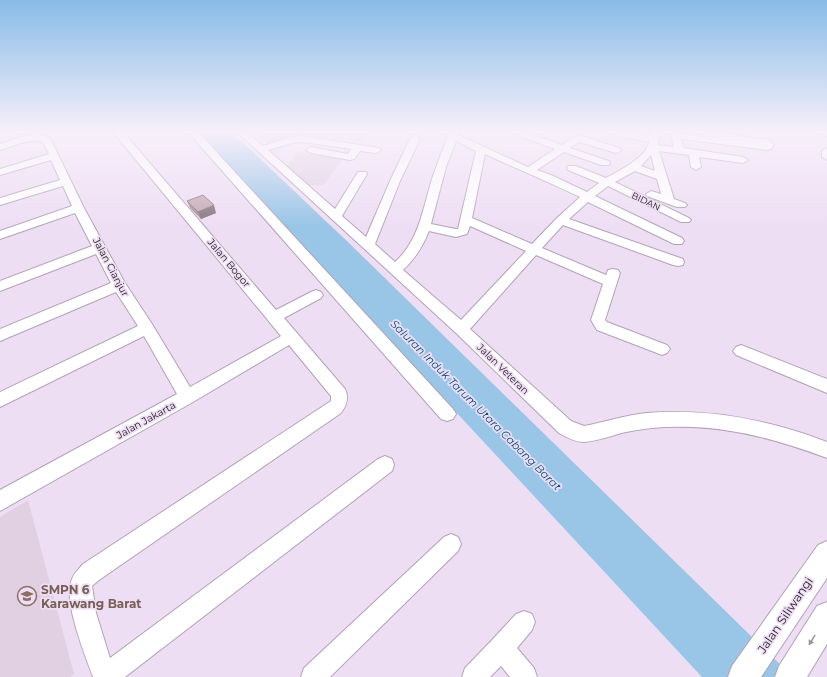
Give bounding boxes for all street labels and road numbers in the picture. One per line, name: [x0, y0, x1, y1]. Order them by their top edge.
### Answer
street label: BIDAN: [630, 189, 662, 213]
street label: Jalan Cianjur: [90, 234, 132, 299]
street label: Jalan Bogor: [204, 235, 253, 290]
street label: Jalan Veteran: [473, 340, 532, 397]
street label: Jalan Jakarta: [113, 398, 178, 442]
street label: Jalan Siliwangi: [753, 574, 816, 657]

